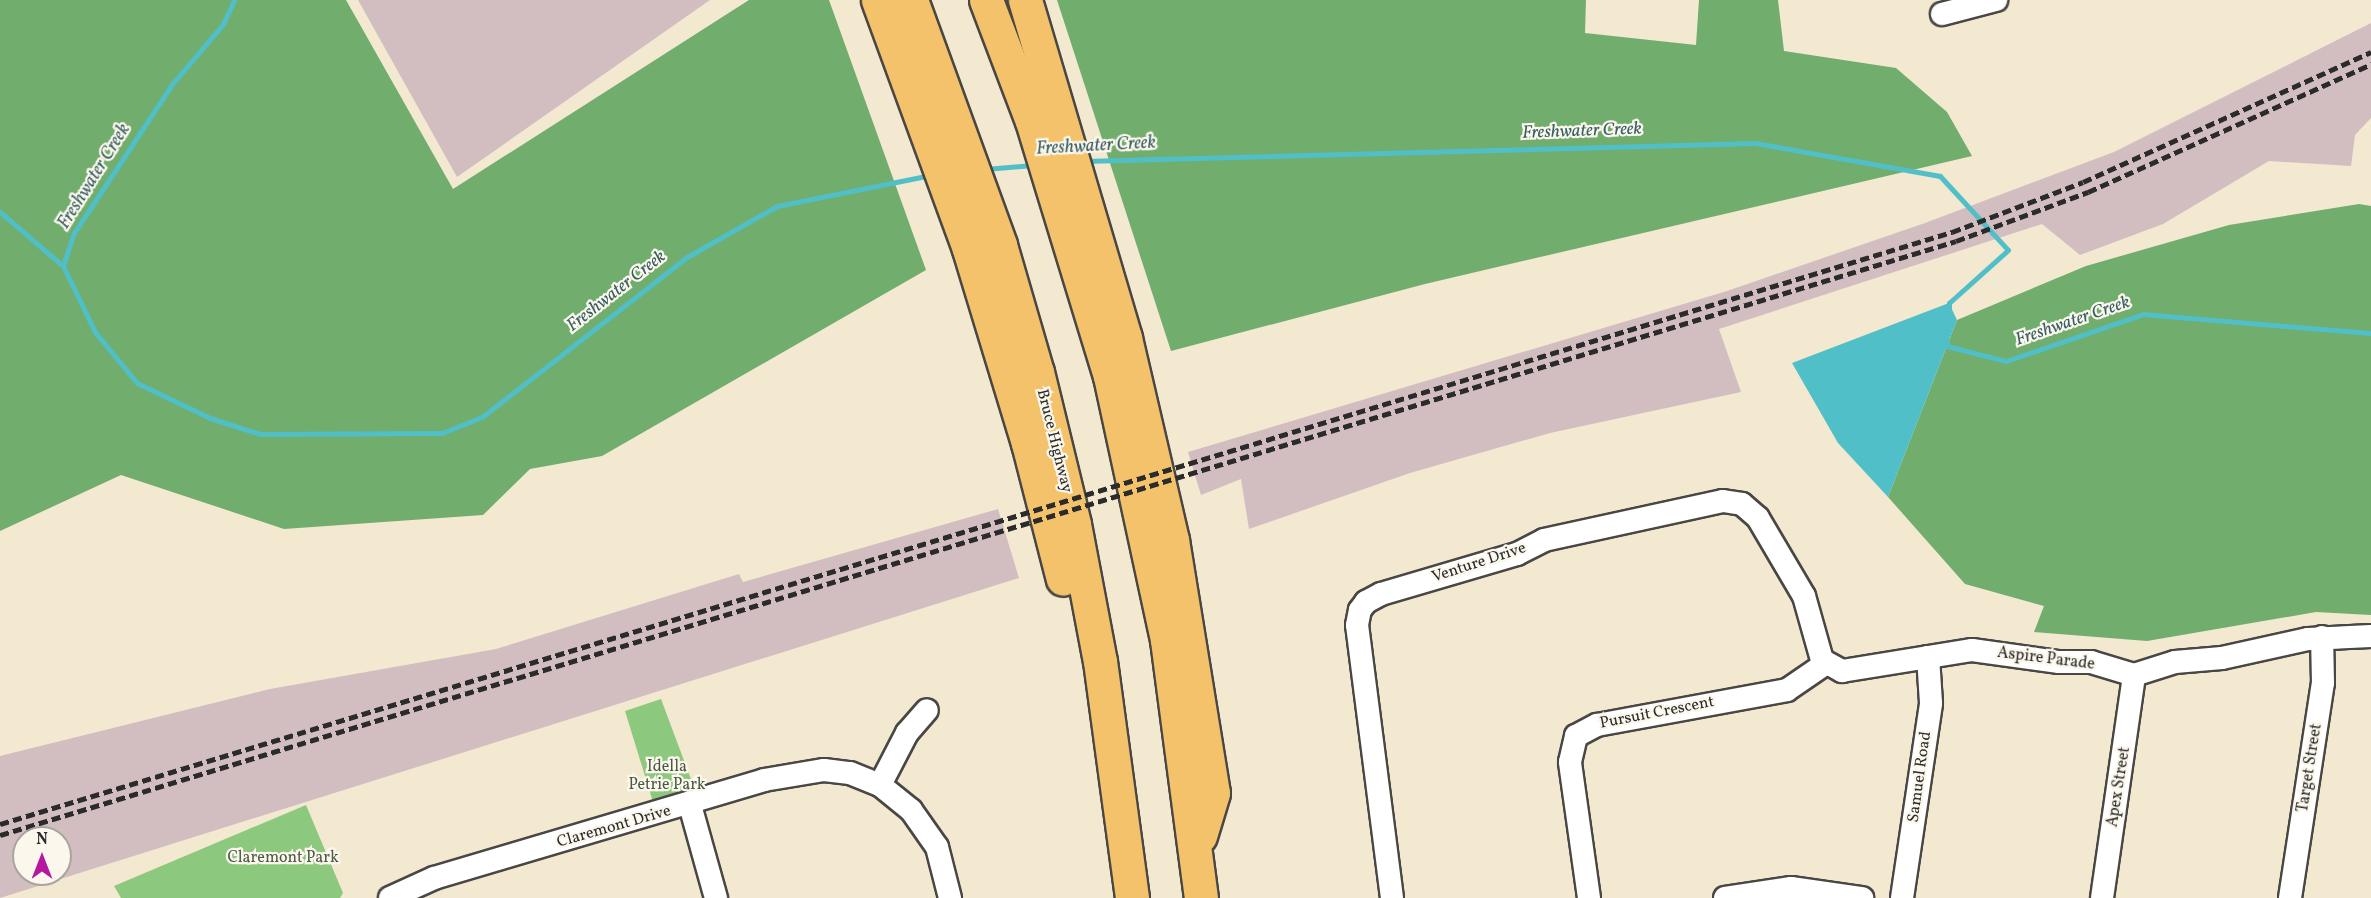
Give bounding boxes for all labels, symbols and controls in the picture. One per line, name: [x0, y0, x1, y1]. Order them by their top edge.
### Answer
water label: Freshwater Creek: [1522, 119, 1642, 145]
water label: Freshwater Creek: [54, 121, 136, 233]
water label: Freshwater Creek: [1036, 133, 1156, 161]
water label: Freshwater Creek: [563, 247, 671, 337]
water label: Freshwater Creek: [2013, 292, 2133, 352]
street label: Bruce Highway: [1032, 387, 1076, 495]
street label: Venture Drive: [1430, 539, 1528, 587]
street label: Aspire Parade: [1996, 643, 2096, 675]
street label: Pursuit Crescent: [1598, 693, 1716, 733]
street label: Target Street: [2294, 722, 2326, 814]
street label: Samuel Road: [1904, 730, 1936, 824]
street label: Apex Street: [2103, 746, 2135, 828]
park label: Idella Petrie Park: [628, 757, 706, 795]
street label: Claremont Drive: [555, 802, 673, 852]
north arrow: [12, 826, 72, 886]
text: N: [36, 829, 48, 851]
park label: Claremont Park: [227, 848, 339, 868]

